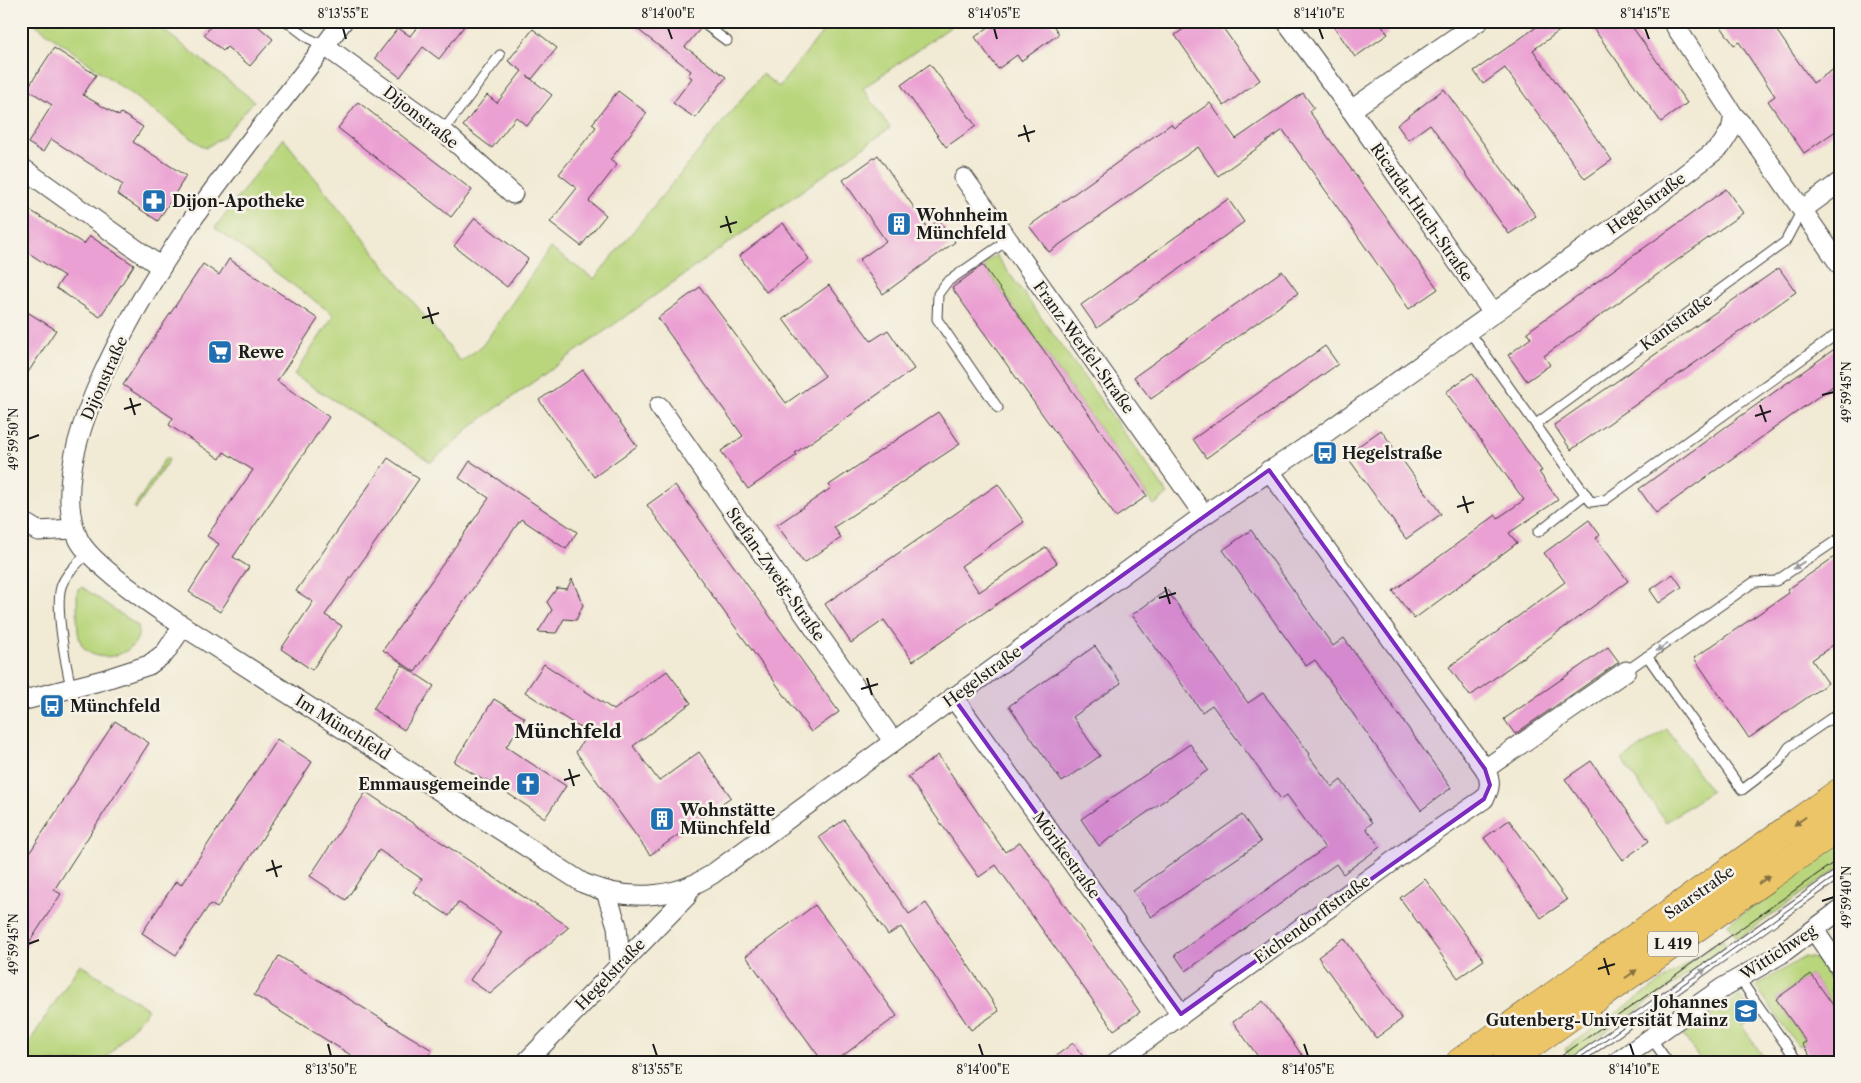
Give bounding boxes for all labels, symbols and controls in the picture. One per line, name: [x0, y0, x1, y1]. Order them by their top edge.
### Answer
text: 8°13'55"E: [317, 6, 369, 21]
text: 8°14'00"E: [641, 6, 695, 21]
text: 8°14'05"E: [968, 6, 1020, 21]
text: 8°14'10"E: [1294, 6, 1344, 21]
text: 8°14'15"E: [1620, 6, 1670, 21]
street label: Dijonstraße: [379, 81, 463, 153]
street label: Ricarda-Huch-Straße: [1367, 139, 1477, 285]
street label: Hegelstraße: [1603, 168, 1689, 238]
pharmacy icon: Dijon-Apotheke: [141, 188, 167, 214]
place label: Dijon-Apotheke: [172, 191, 305, 211]
place label: Wohnheim Münchfeld: [915, 205, 1008, 243]
building icon: Wohnheim Münchfeld: [886, 211, 912, 237]
street label: Franz-Werfel-Straße: [1029, 277, 1139, 417]
street label: Kantstraße: [1636, 289, 1716, 355]
street label: Dijonstraße: [77, 333, 131, 423]
supermarket icon: Rewe: [207, 339, 233, 365]
place label: Rewe: [238, 342, 284, 362]
text: 49°59'45"N: [1839, 361, 1854, 423]
text: 49°59'50"N: [6, 408, 21, 470]
bus stop icon: Hegelstraße: [1312, 440, 1338, 466]
place label: Hegelstraße: [1342, 443, 1443, 463]
street label: Stefan-Zweig-Straße: [722, 503, 830, 645]
one-way arrow: [1793, 560, 1806, 570]
street label: Hegelstraße: [939, 641, 1025, 711]
one-way arrow: [1655, 642, 1669, 652]
street label: Im Münchfeld: [292, 690, 394, 764]
bus stop icon: Münchfeld: [39, 693, 65, 719]
place label: Münchfeld: [70, 696, 161, 716]
district label: Münchfeld: [514, 720, 622, 743]
church icon: Emmausgemeinde: [515, 771, 541, 797]
place label: Emmausgemeinde: [358, 774, 510, 794]
place label: Wohnstätte Münchfeld: [679, 800, 776, 838]
building icon: Wohnstätte Münchfeld: [649, 806, 675, 832]
street label: Mörikestraße: [1029, 808, 1105, 902]
one-way arrow: [1794, 815, 1807, 826]
street label: Saarstraße: [1660, 861, 1738, 923]
text: 49°59'40"N: [1839, 866, 1854, 928]
street label: Eichendorffstraße: [1250, 870, 1374, 968]
one-way arrow: [1757, 875, 1771, 885]
text: 49°59'45"N: [6, 913, 21, 975]
street label: Wittichweg: [1735, 920, 1820, 985]
road number: L 419: [1648, 932, 1698, 956]
street label: Hegelstraße: [571, 934, 649, 1014]
one-way arrow: [1693, 968, 1706, 978]
one-way arrow: [1625, 969, 1638, 979]
place label: Johannes Gutenberg-Universität Mainz: [1486, 992, 1728, 1030]
school or university icon: Johannes Gutenberg-Universität Mainz: [1733, 998, 1759, 1024]
text: 8°13'50"E: [305, 1062, 357, 1077]
text: 8°13'55"E: [631, 1062, 683, 1077]
text: 8°14'00"E: [956, 1062, 1010, 1077]
text: 8°14'05"E: [1282, 1062, 1334, 1077]
text: 8°14'10"E: [1609, 1062, 1659, 1077]

